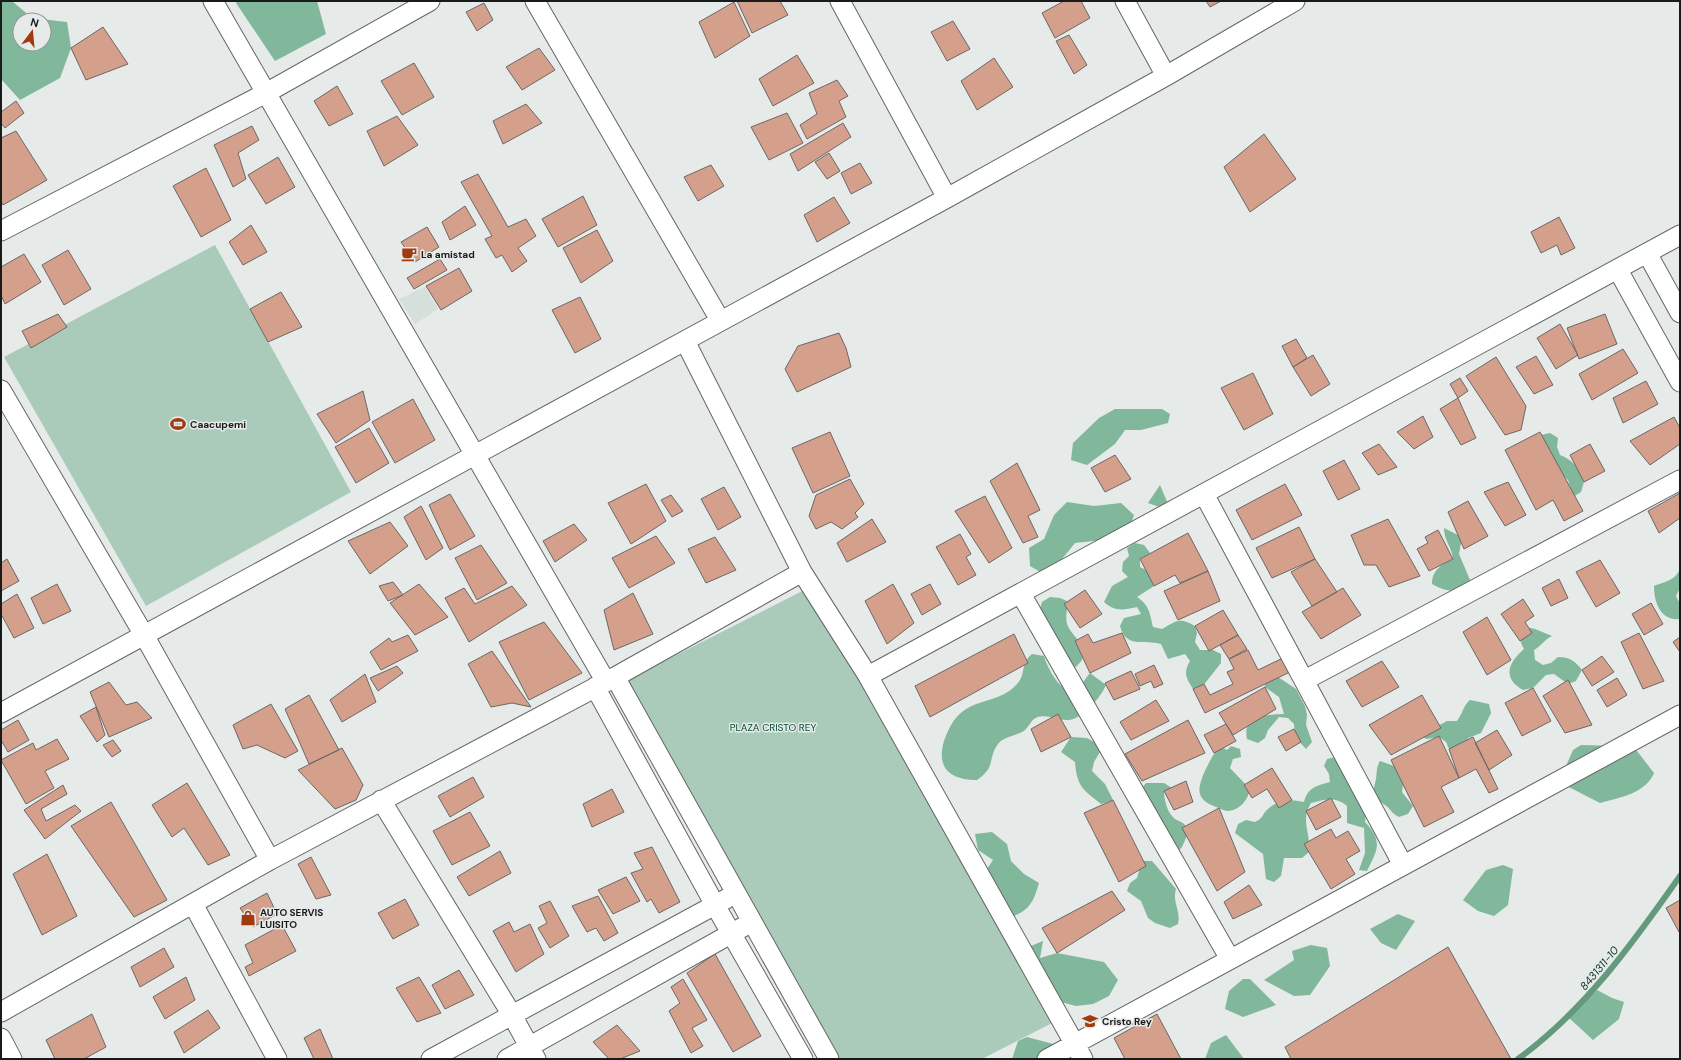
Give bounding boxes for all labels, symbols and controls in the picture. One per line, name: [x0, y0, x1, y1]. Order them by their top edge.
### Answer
north arrow: [12, 12, 52, 52]
text: N: [29, 15, 41, 30]
cafe icon: La amistad: [400, 245, 418, 263]
place label: La amistad: [421, 248, 475, 261]
sports icon: Caacupemi: [169, 415, 187, 433]
place label: Caacupemi: [190, 418, 246, 431]
park label: PLAZA CRISTO REY: [730, 721, 816, 734]
place label: AUTO SERVIS LUISITO: [260, 906, 323, 931]
shop icon: AUTO SERVIS LUISITO: [239, 909, 257, 927]
water label: 8431311-10: [1577, 943, 1622, 993]
school or university icon: Cristo Rey: [1081, 1012, 1099, 1030]
place label: Cristo Rey: [1102, 1015, 1152, 1028]

